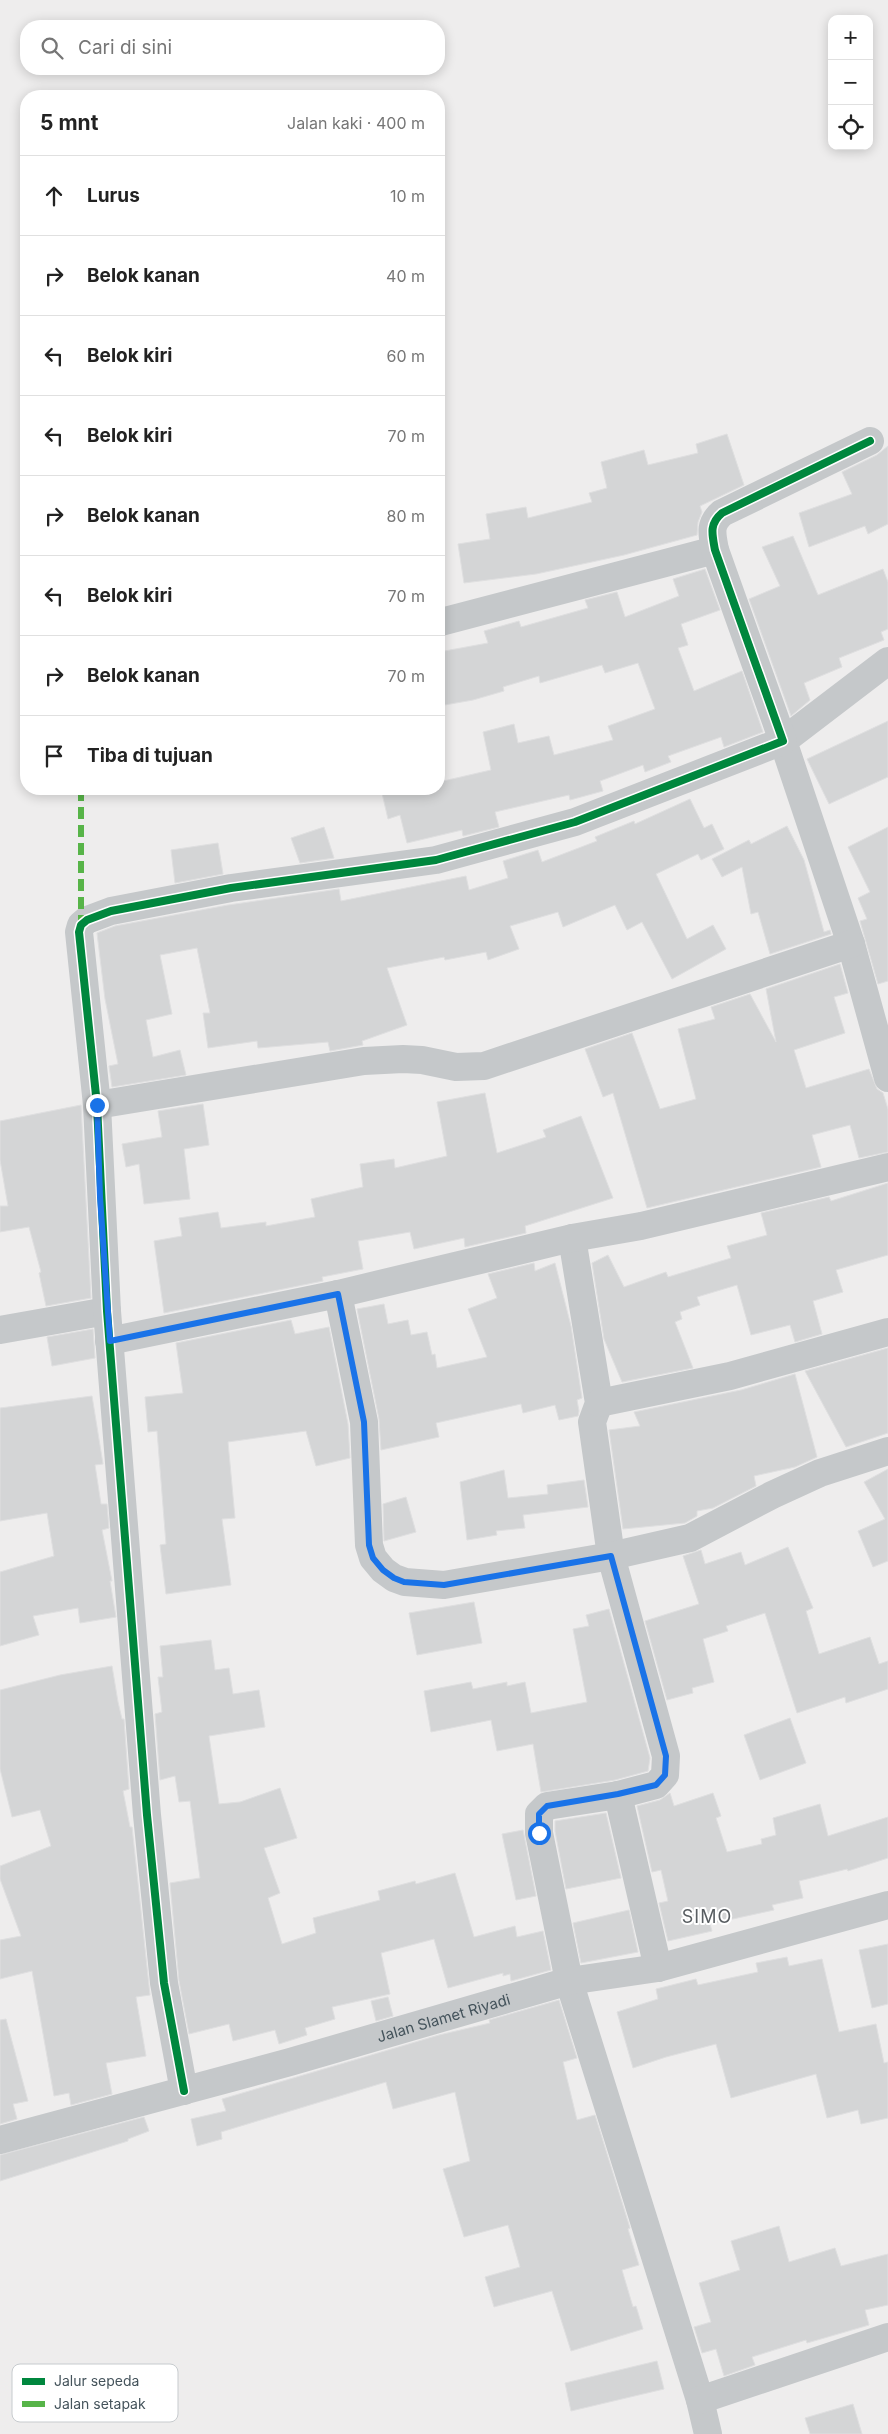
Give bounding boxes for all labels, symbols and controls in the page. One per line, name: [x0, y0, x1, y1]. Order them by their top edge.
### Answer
map controls: [828, 15, 873, 150]
button: +: [828, 15, 873, 60]
search box: [20, 20, 445, 75]
icon: search: [38, 34, 66, 62]
text: Cari di sini: [78, 36, 172, 59]
button: −: [828, 60, 873, 105]
button: locate: [828, 105, 873, 150]
text: 5 mnt: [40, 110, 98, 135]
text: Jalan kaki · 400 m: [287, 113, 425, 133]
icon: ahead: [40, 182, 68, 210]
text: Lurus: [87, 184, 140, 207]
text: 10 m: [390, 186, 425, 206]
icon: right: [40, 262, 68, 290]
text: Belok kanan: [87, 264, 200, 287]
text: 40 m: [386, 266, 425, 286]
icon: left: [40, 342, 68, 370]
text: Belok kiri: [87, 344, 172, 367]
text: 60 m: [386, 346, 425, 366]
icon: left: [40, 422, 68, 450]
text: Belok kiri: [87, 424, 172, 447]
text: 70 m: [388, 426, 425, 446]
icon: right: [40, 502, 68, 530]
text: Belok kanan: [87, 504, 200, 527]
text: 80 m: [386, 506, 425, 526]
icon: left: [40, 582, 68, 610]
text: Belok kiri: [87, 584, 172, 607]
text: 70 m: [388, 586, 425, 606]
icon: right: [40, 662, 68, 690]
text: Belok kanan: [87, 664, 200, 687]
text: 70 m: [388, 666, 425, 686]
icon: arrive: [40, 742, 68, 770]
text: Tiba di tujuan: [87, 744, 213, 767]
route end: [86, 1094, 109, 1117]
route start: [528, 1822, 551, 1845]
district label: SIMO: [682, 1906, 732, 1927]
street label: Jalan Slamet Riyadi: [375, 1989, 512, 2046]
legend: [12, 2364, 178, 2422]
text: Jalur sepeda: [54, 2372, 139, 2389]
text: Jalan setapak: [54, 2395, 146, 2412]

